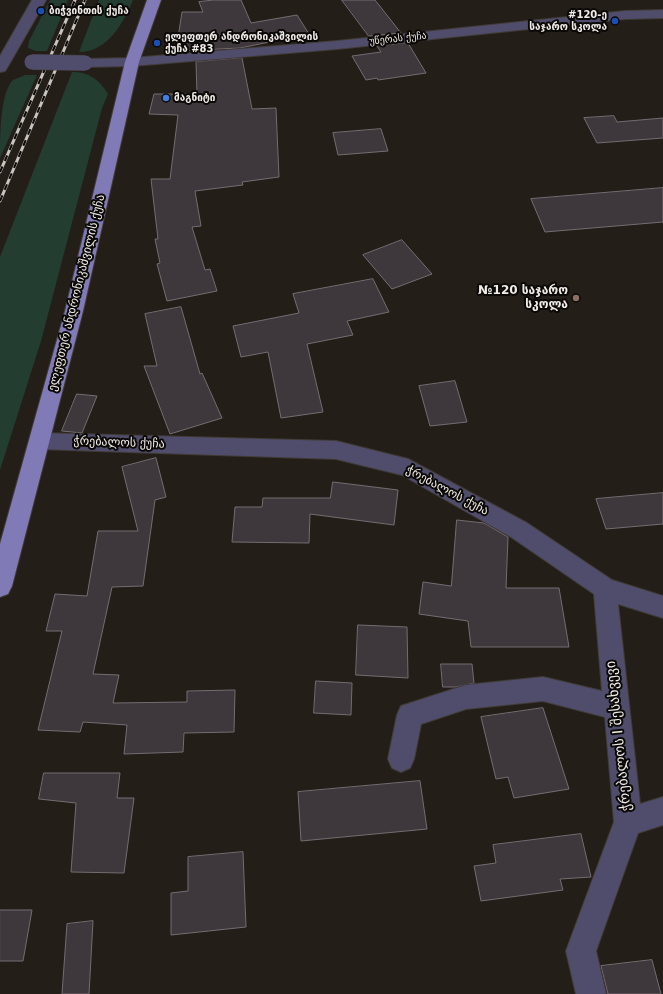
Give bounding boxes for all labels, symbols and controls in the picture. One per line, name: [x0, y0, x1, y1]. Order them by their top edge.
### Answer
place label: ბიჭვინთის ქუჩა: [49, 5, 129, 17]
marker: ბიჭვინთის ქუჩა: [36, 6, 46, 16]
place label: #120-ე საჯარო სკოლა: [529, 9, 607, 32]
marker: #120-ე საჯარო სკოლა: [610, 16, 620, 26]
street label: უწერას ქუჩა: [369, 30, 427, 48]
place label: ელეფთერ ანდრონიკაშვილის ქუჩა #83: [165, 31, 318, 54]
marker: ელეფთერ ანდრონიკაშვილის ქუჩა #83: [152, 38, 162, 48]
place label: მაგნიტი: [174, 92, 215, 104]
marker: მაგნიტი: [161, 93, 171, 103]
street label: ელეფთერ ანდრონიკაშვილის ქუჩა: [46, 193, 108, 393]
place label: №120 საჯარო სკოლა: [478, 284, 568, 312]
marker: №120 საჯარო სკოლა: [571, 293, 581, 303]
street label: ჭრებალოს ქუჩა: [73, 434, 165, 452]
street label: ჭრებალოს ქუჩა: [403, 463, 491, 519]
street label: ჭრებალოს I შესახვევი: [603, 660, 635, 812]

